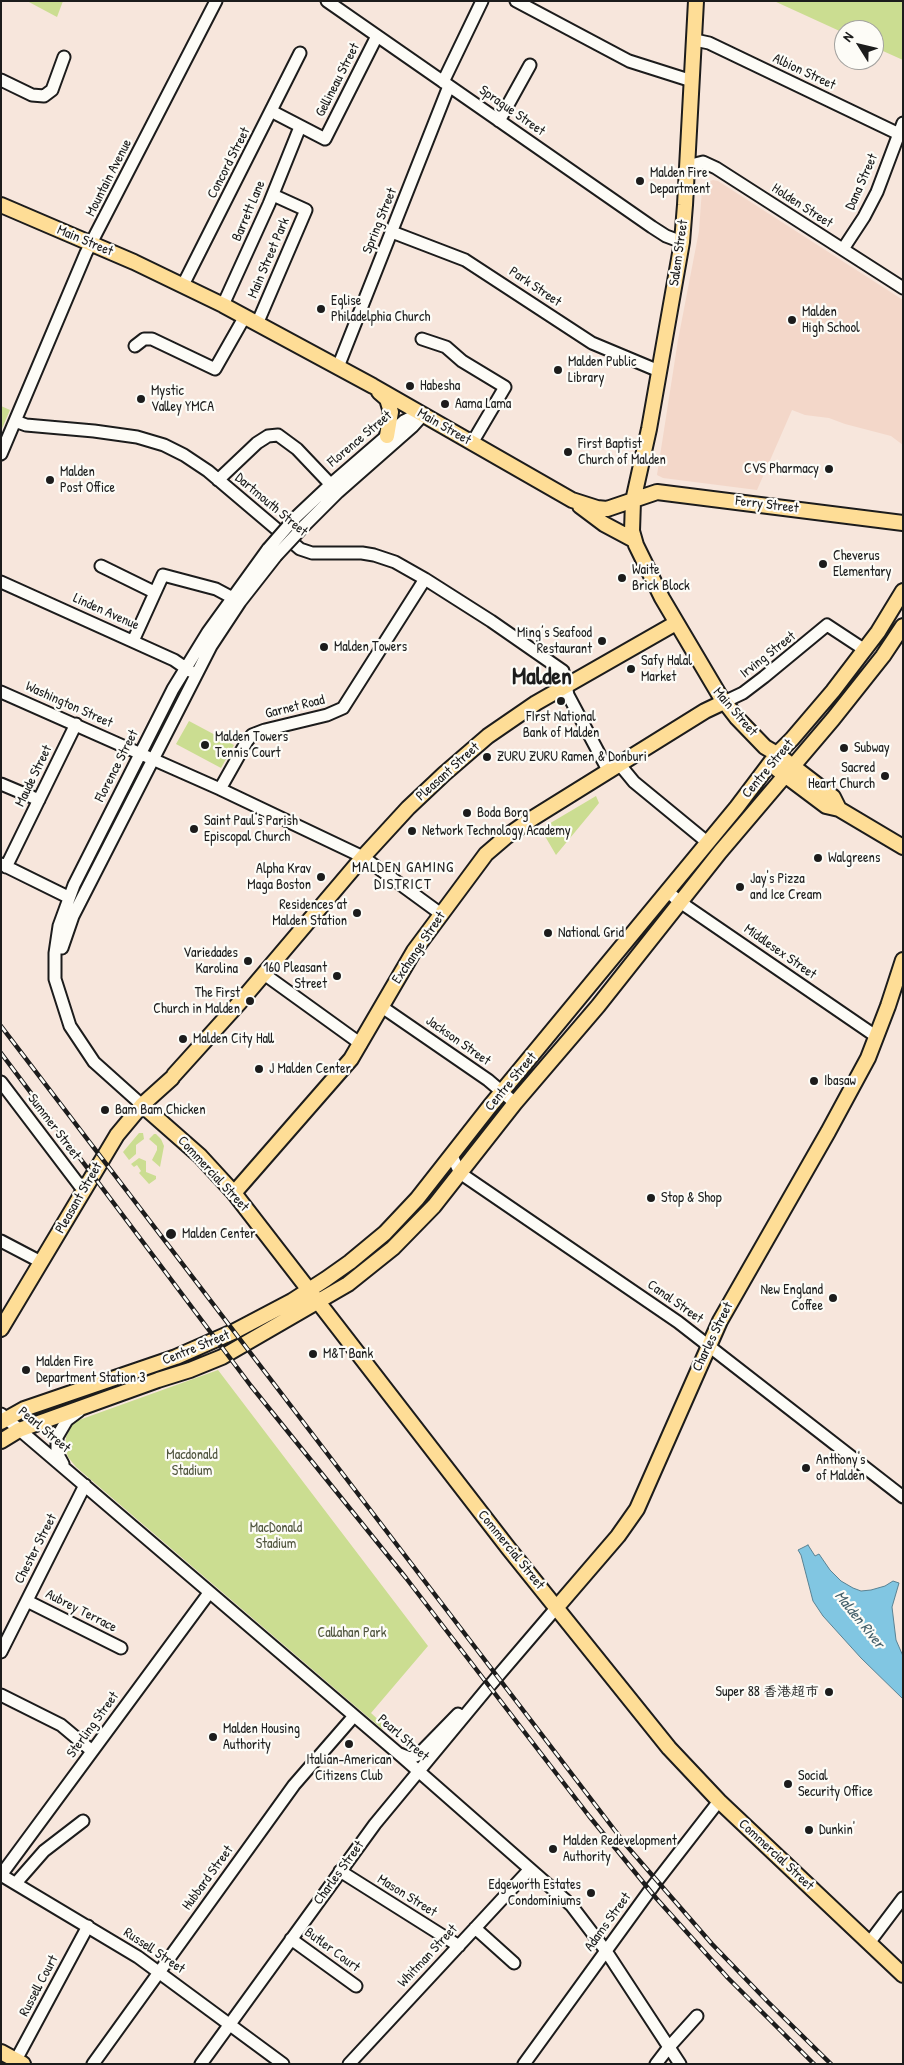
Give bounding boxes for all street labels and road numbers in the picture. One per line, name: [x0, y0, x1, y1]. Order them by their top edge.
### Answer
street label: Gellineau Street: [312, 40, 364, 120]
street label: Albion Street: [770, 50, 838, 94]
street label: Sprague Street: [476, 82, 548, 140]
street label: Concord Street: [204, 125, 254, 201]
street label: Mountain Avenue: [82, 137, 136, 219]
street label: Dana Street: [842, 151, 882, 213]
street label: Barrett Lane: [229, 178, 269, 244]
street label: Holden Street: [768, 180, 836, 232]
street label: Spring Street: [359, 186, 401, 256]
street label: Main Street Park: [245, 215, 293, 301]
street label: Salem Street: [666, 219, 692, 287]
street label: Main Street: [55, 222, 115, 260]
street label: Park Street: [506, 263, 564, 311]
street label: Main Street: [414, 405, 474, 449]
street label: Florence Street: [324, 407, 396, 471]
street label: Dartmouth Street: [231, 470, 311, 540]
street label: Ferry Street: [735, 493, 799, 517]
street label: Linden Avenue: [70, 590, 142, 634]
street label: Irving Street: [737, 628, 799, 682]
street label: Washington Street: [23, 678, 115, 732]
street label: Main Street: [709, 684, 761, 740]
street label: Garnet Road: [264, 692, 326, 722]
street label: Florence Street: [92, 727, 142, 805]
street label: Centre Street: [739, 736, 797, 802]
street label: Pleasant Street: [413, 739, 483, 805]
street label: Maude Street: [12, 743, 56, 809]
street label: Exchange Street: [389, 909, 449, 987]
street label: Middlesex Street: [740, 921, 820, 983]
street label: Jackson Street: [422, 1013, 494, 1069]
street label: Centre Street: [482, 1049, 540, 1115]
street label: Summer Street: [24, 1091, 84, 1163]
street label: Commercial Street: [174, 1133, 252, 1215]
street label: Pleasant Street: [52, 1159, 106, 1237]
street label: Canal Street: [644, 1277, 706, 1327]
street label: Charles Street: [689, 1300, 737, 1374]
street label: Centre Street: [160, 1327, 232, 1369]
street label: Pearl Street: [15, 1403, 73, 1457]
street label: Commercial Street: [474, 1507, 548, 1593]
street label: Chester Street: [11, 1511, 61, 1587]
street label: Aubrey Terrace: [43, 1586, 119, 1636]
street label: Sterling Street: [63, 1689, 123, 1761]
street label: Pearl Street: [374, 1711, 432, 1765]
street label: Commercial Street: [735, 1816, 817, 1894]
street label: Charles Street: [310, 1838, 368, 1908]
street label: Hubbard Street: [179, 1842, 237, 1914]
street label: Mason Street: [374, 1871, 440, 1921]
street label: Adams Street: [581, 1889, 635, 1955]
street label: Whitman Street: [395, 1921, 461, 1991]
street label: Russell Street: [120, 1924, 188, 1978]
street label: Butler Court: [301, 1924, 363, 1976]
street label: Russell Court: [16, 1953, 62, 2019]

